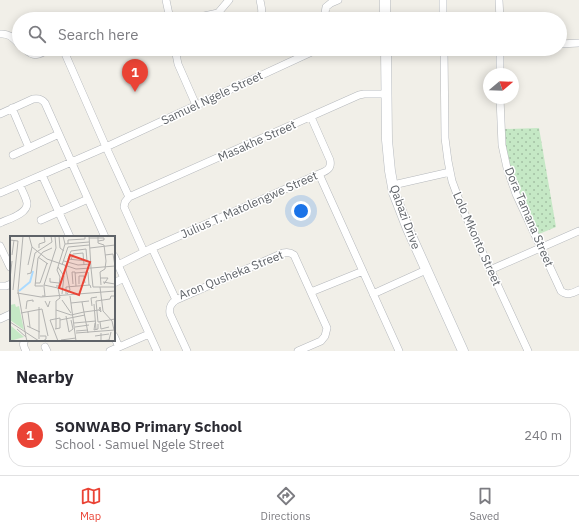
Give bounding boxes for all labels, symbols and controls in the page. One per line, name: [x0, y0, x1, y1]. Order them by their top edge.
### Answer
search box: [12, 12, 567, 56]
icon: search: [26, 23, 48, 45]
text: Search here: [58, 25, 138, 44]
pin: 1: [122, 59, 148, 92]
street label: Samuel Ngele Street: [159, 67, 265, 128]
north arrow: [483, 68, 519, 104]
street label: Masakhe Street: [215, 117, 298, 164]
street label: Dora Tamana Street: [502, 165, 557, 269]
street label: Julius T. Matolengwe Street: [178, 168, 320, 242]
street label: Qabazi Drive: [387, 183, 424, 252]
street label: Lolo Mkonto Street: [450, 189, 505, 288]
your location: [291, 201, 311, 221]
inset map: [10, 236, 115, 341]
street label: Aron Qusheka Street: [176, 247, 285, 302]
text: Nearby: [16, 366, 74, 388]
text: SONWABO Primary School: [55, 417, 242, 436]
text: 1: [26, 427, 34, 444]
text: 240 m: [524, 427, 562, 444]
text: School · Samuel Ngele Street: [55, 436, 224, 453]
tab: Map: [80, 485, 102, 523]
tab: Directions: [261, 485, 311, 523]
tab: Saved: [470, 485, 499, 523]

